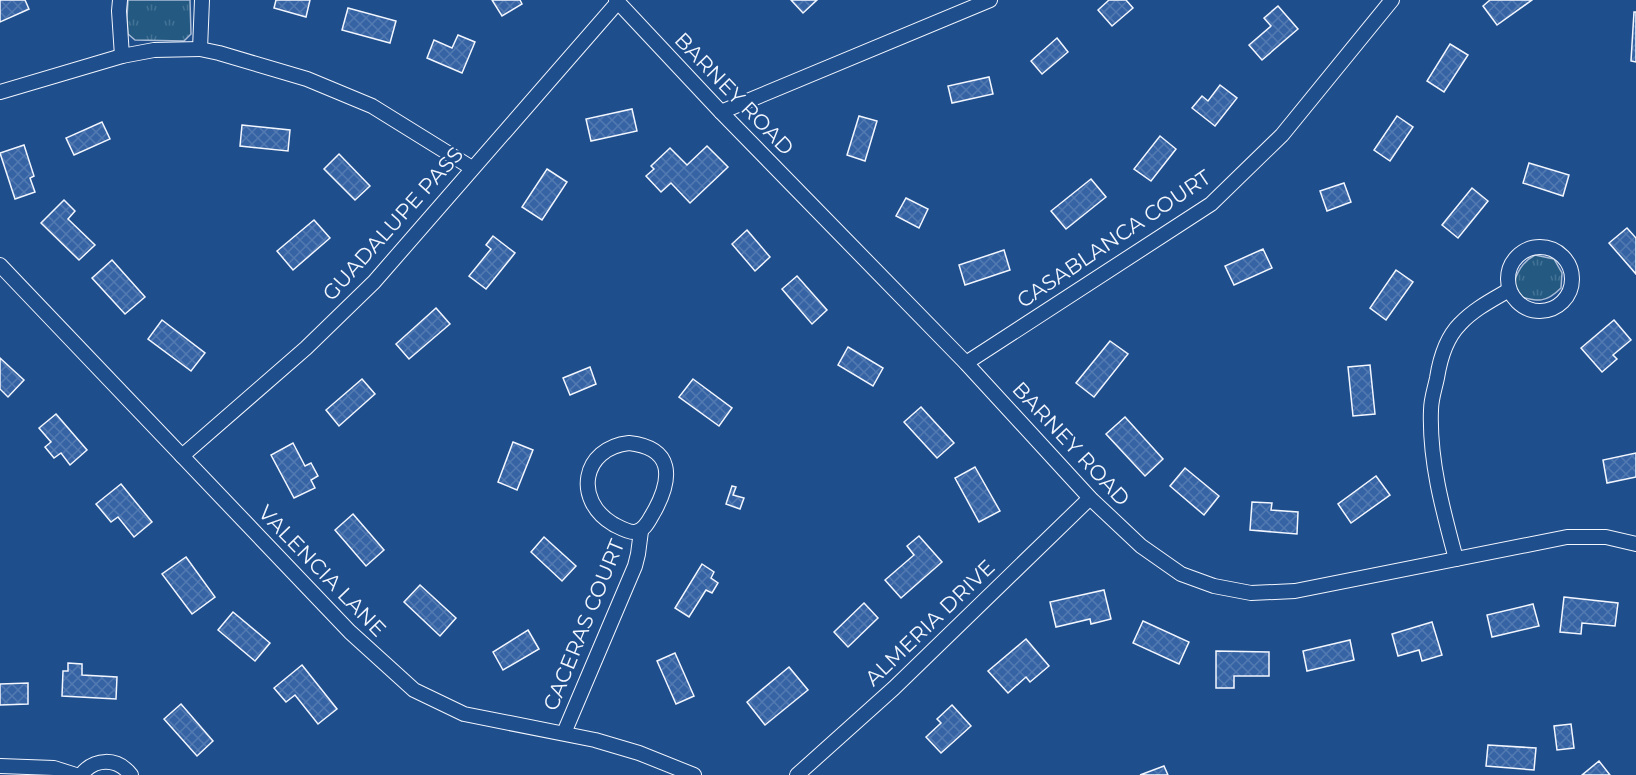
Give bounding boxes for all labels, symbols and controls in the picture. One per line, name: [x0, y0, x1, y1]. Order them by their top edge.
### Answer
street label: BARNEY ROAD: [670, 27, 799, 160]
street label: GUADALUPE PASS: [317, 142, 468, 306]
street label: CASABLANCA COURT: [1012, 164, 1215, 313]
street label: BARNEY ROAD: [1007, 376, 1135, 511]
street label: VALENCIA LANE: [253, 500, 391, 641]
street label: CACERAS COURT: [538, 536, 629, 714]
street label: ALMERIA DRIVE: [860, 554, 1000, 691]

